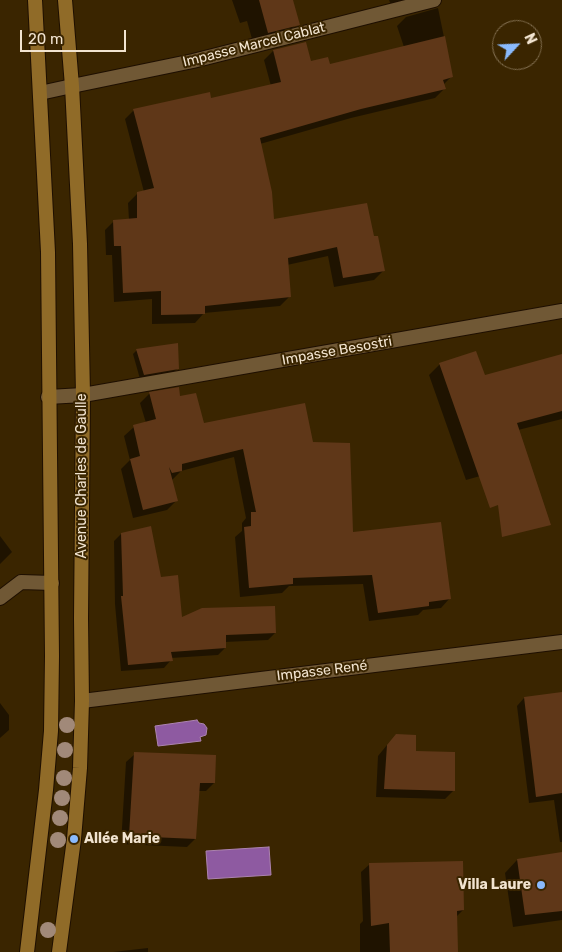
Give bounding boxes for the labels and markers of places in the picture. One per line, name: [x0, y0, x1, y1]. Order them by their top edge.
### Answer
place label: Allée Marie: [84, 831, 160, 847]
marker: Allée Marie: [68, 833, 80, 845]
place label: Villa Laure: [458, 877, 531, 893]
marker: Villa Laure: [535, 879, 547, 891]

